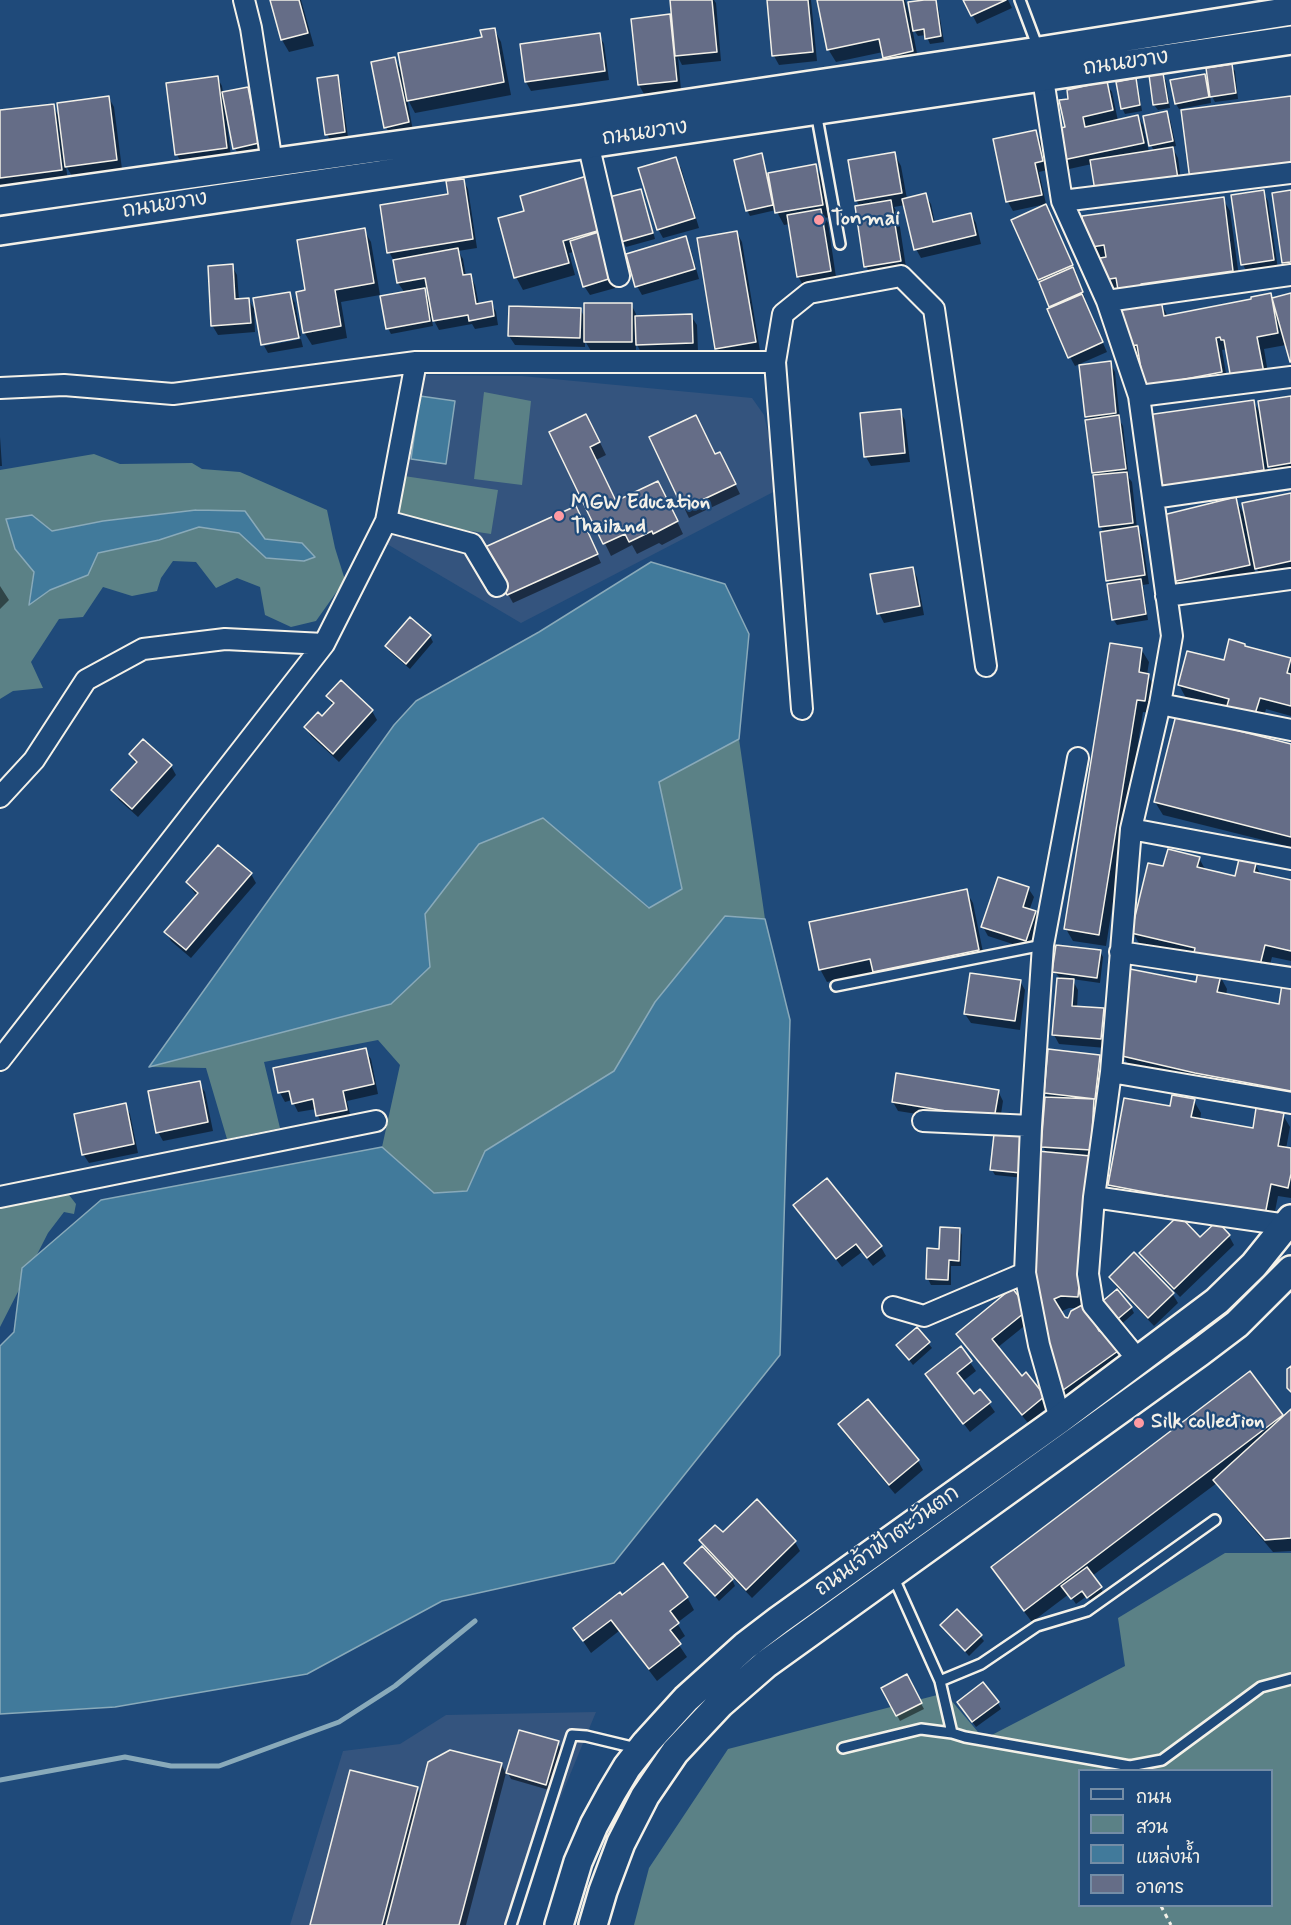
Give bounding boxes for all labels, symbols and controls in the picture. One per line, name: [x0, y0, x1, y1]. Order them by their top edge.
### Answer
street label: ถนนขวาง: [1082, 46, 1170, 82]
street label: ถนนขวาง: [601, 116, 689, 152]
street label: ถนนขวาง: [121, 187, 209, 225]
place label: Tonmai: [831, 207, 900, 233]
marker: Tonmai: [812, 213, 826, 227]
place label: MGW Education Thailand: [571, 491, 710, 541]
marker: MGW Education Thailand: [552, 509, 566, 523]
place label: Silk collection: [1151, 1410, 1265, 1436]
marker: Silk collection: [1132, 1416, 1146, 1430]
street label: ถนนเจ้าฟ้าตะวันตก: [811, 1481, 965, 1603]
legend: [1078, 1769, 1273, 1907]
text: ถนน: [1136, 1786, 1171, 1810]
text: สวน: [1136, 1816, 1168, 1840]
text: แหล่งน้ำ: [1136, 1846, 1200, 1870]
text: อาคาร: [1136, 1876, 1184, 1900]

